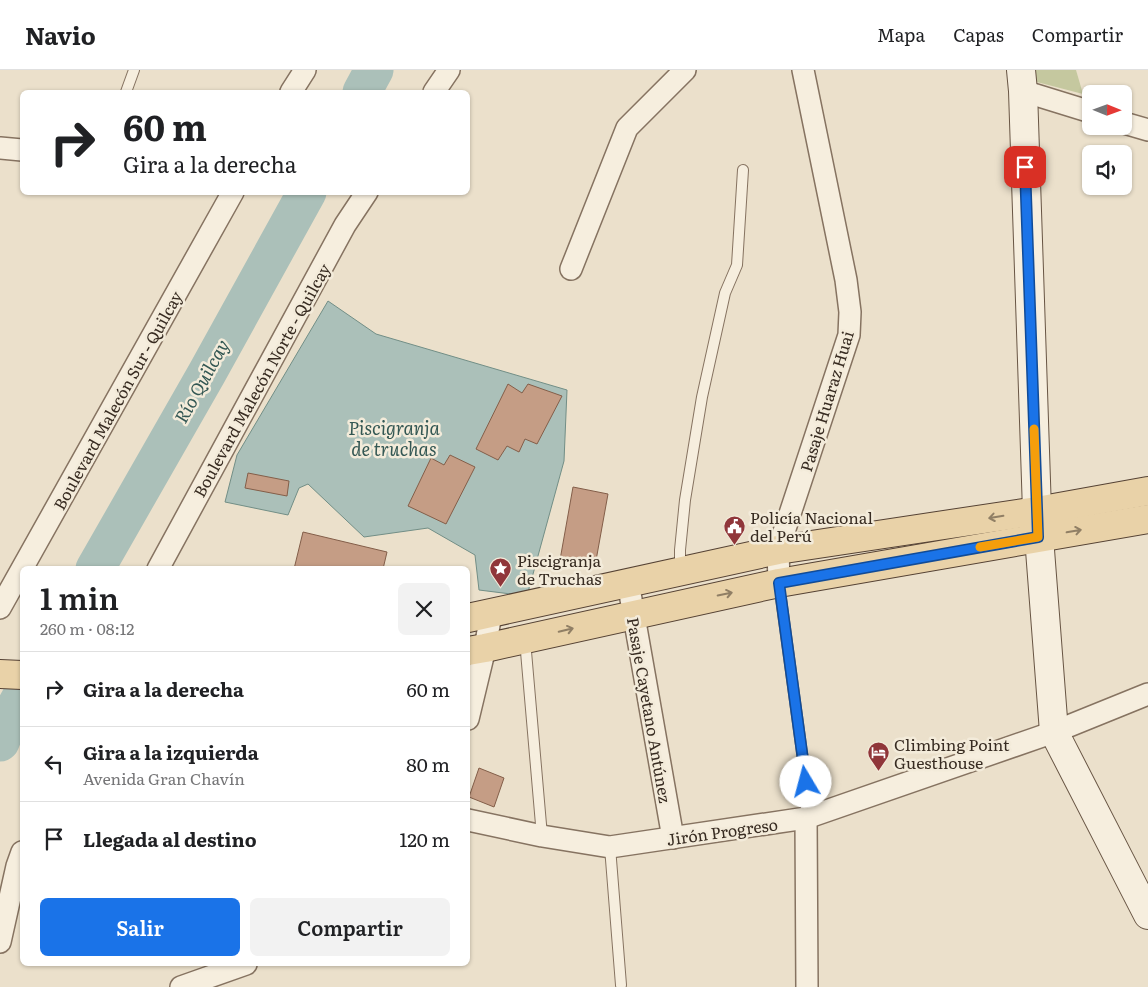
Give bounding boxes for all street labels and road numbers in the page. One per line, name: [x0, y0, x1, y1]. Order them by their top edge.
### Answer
street label: Boulevard Malecón Norte - Quilcay: [187, 258, 336, 501]
street label: Boulevard Malecón Sur - Quilcay: [47, 285, 188, 514]
street label: Pasaje Huaraz Huai: [793, 328, 859, 474]
street label: Pasaje Cayetano Antúnez: [622, 615, 678, 805]
street label: Jirón Progreso: [665, 811, 779, 851]

